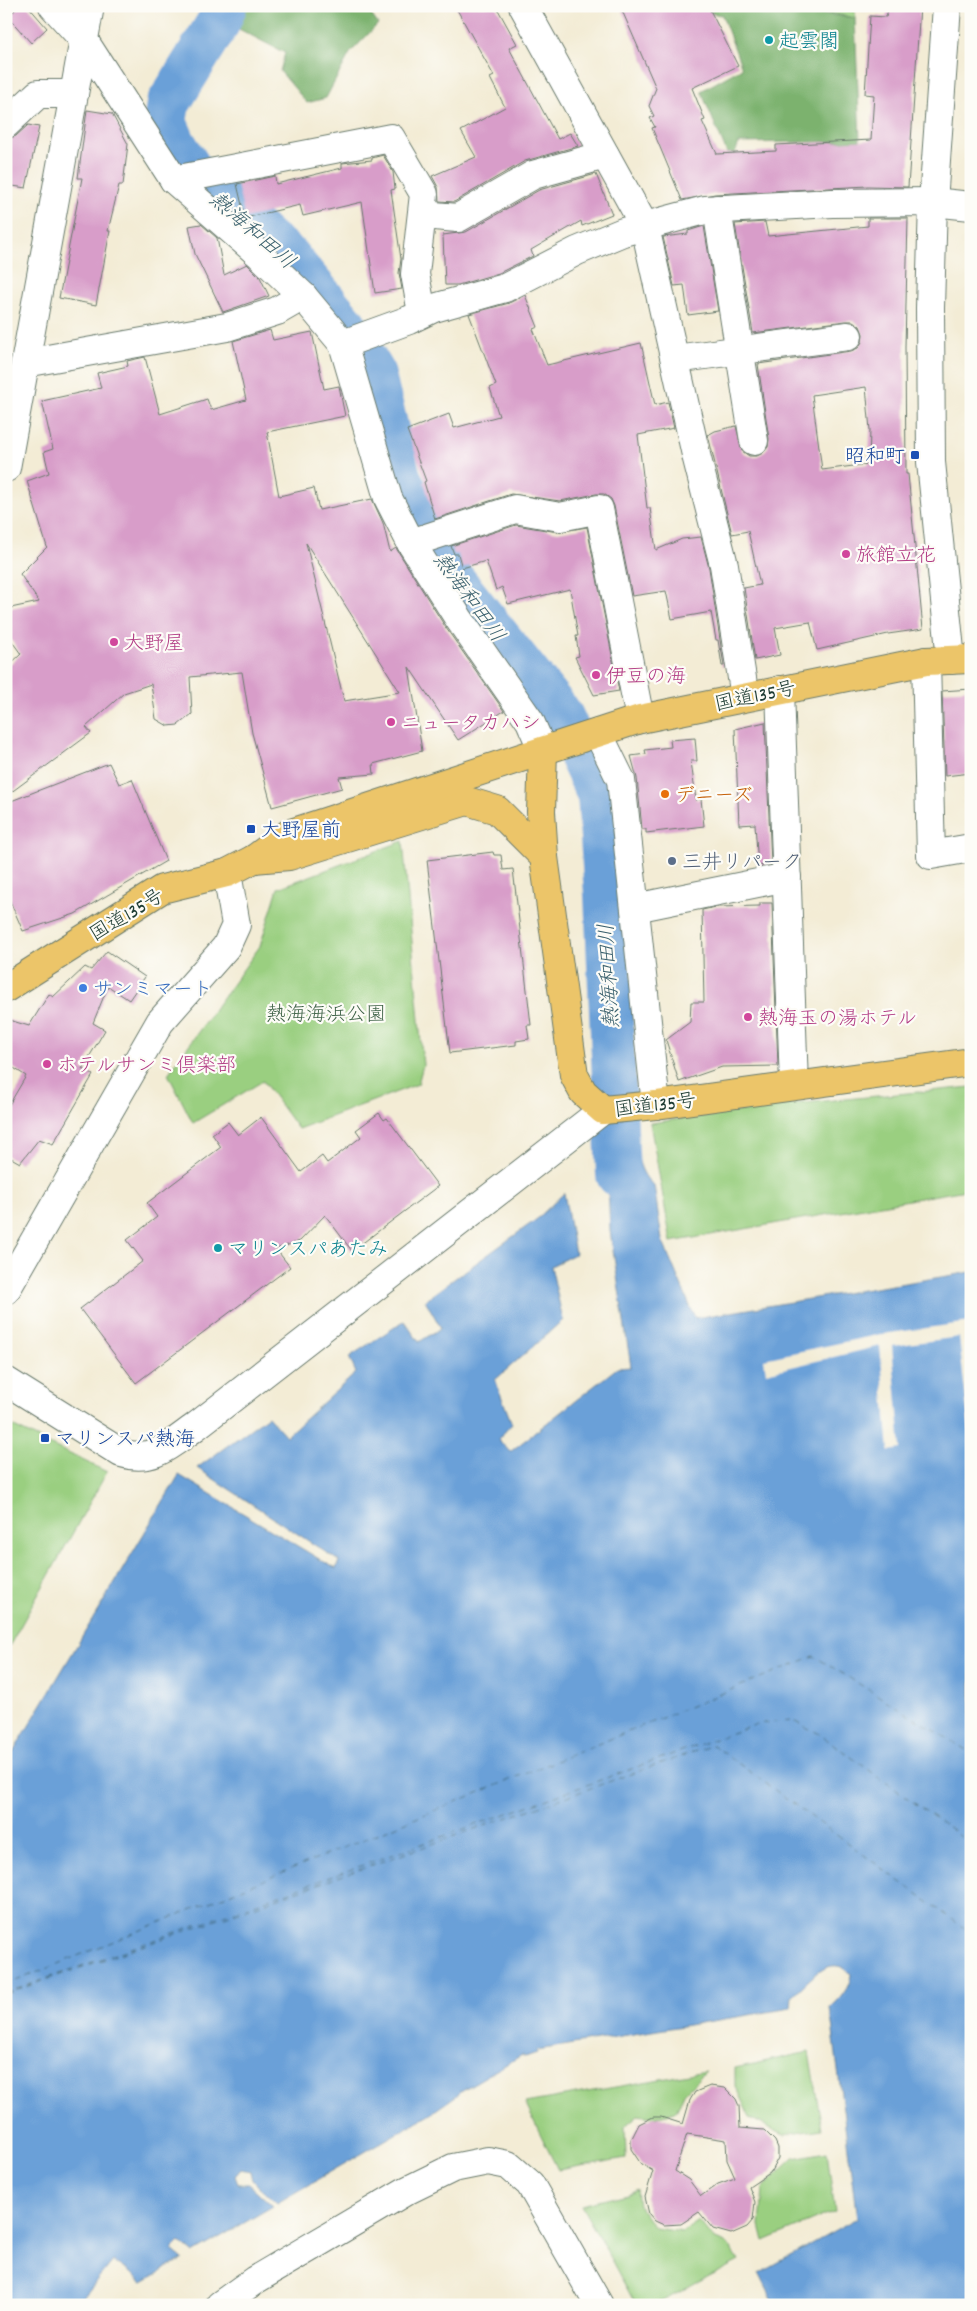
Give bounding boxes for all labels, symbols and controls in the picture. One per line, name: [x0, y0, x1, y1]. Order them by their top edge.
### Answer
place label: 起雲閣: [779, 29, 839, 57]
marker: 起雲閣: [763, 34, 775, 46]
water label: 熱海和田川: [202, 187, 300, 278]
place label: 昭和町: [845, 444, 905, 472]
marker: 昭和町: [909, 449, 921, 461]
place label: 旅館立花: [856, 543, 936, 571]
water label: 熱海和田川: [425, 547, 511, 650]
marker: 旅館立花: [840, 548, 852, 560]
place label: 大野屋: [124, 631, 184, 659]
marker: 大野屋: [108, 636, 120, 648]
place label: 伊豆の海: [606, 664, 686, 692]
marker: 伊豆の海: [590, 669, 602, 681]
street label: 国道135号: [712, 676, 799, 720]
place label: ニュータカハシ: [401, 711, 541, 739]
marker: ニュータカハシ: [385, 716, 397, 728]
place label: デニーズ: [675, 783, 753, 811]
marker: デニーズ: [659, 788, 671, 800]
place label: 大野屋前: [261, 818, 341, 846]
marker: 大野屋前: [245, 823, 257, 835]
place label: 三井リパーク: [682, 850, 802, 878]
marker: 三井リパーク: [666, 855, 678, 867]
street label: 国道135号: [85, 883, 170, 950]
water label: 熱海和田川: [593, 923, 629, 1029]
place label: サンミマート: [93, 977, 213, 1005]
marker: サンミマート: [77, 982, 89, 994]
park label: 熱海海浜公園: [266, 1002, 386, 1030]
place label: 熱海玉の湯ホテル: [758, 1006, 917, 1034]
marker: 熱海玉の湯ホテル: [742, 1011, 754, 1023]
place label: ホテルサンミ倶楽部: [57, 1053, 236, 1081]
marker: ホテルサンミ倶楽部: [41, 1058, 53, 1070]
street label: 国道135号: [613, 1088, 698, 1126]
place label: マリンスパあたみ: [228, 1237, 388, 1265]
marker: マリンスパあたみ: [212, 1242, 224, 1254]
place label: マリンスパ熱海: [55, 1427, 195, 1455]
marker: マリンスパ熱海: [39, 1432, 51, 1444]

